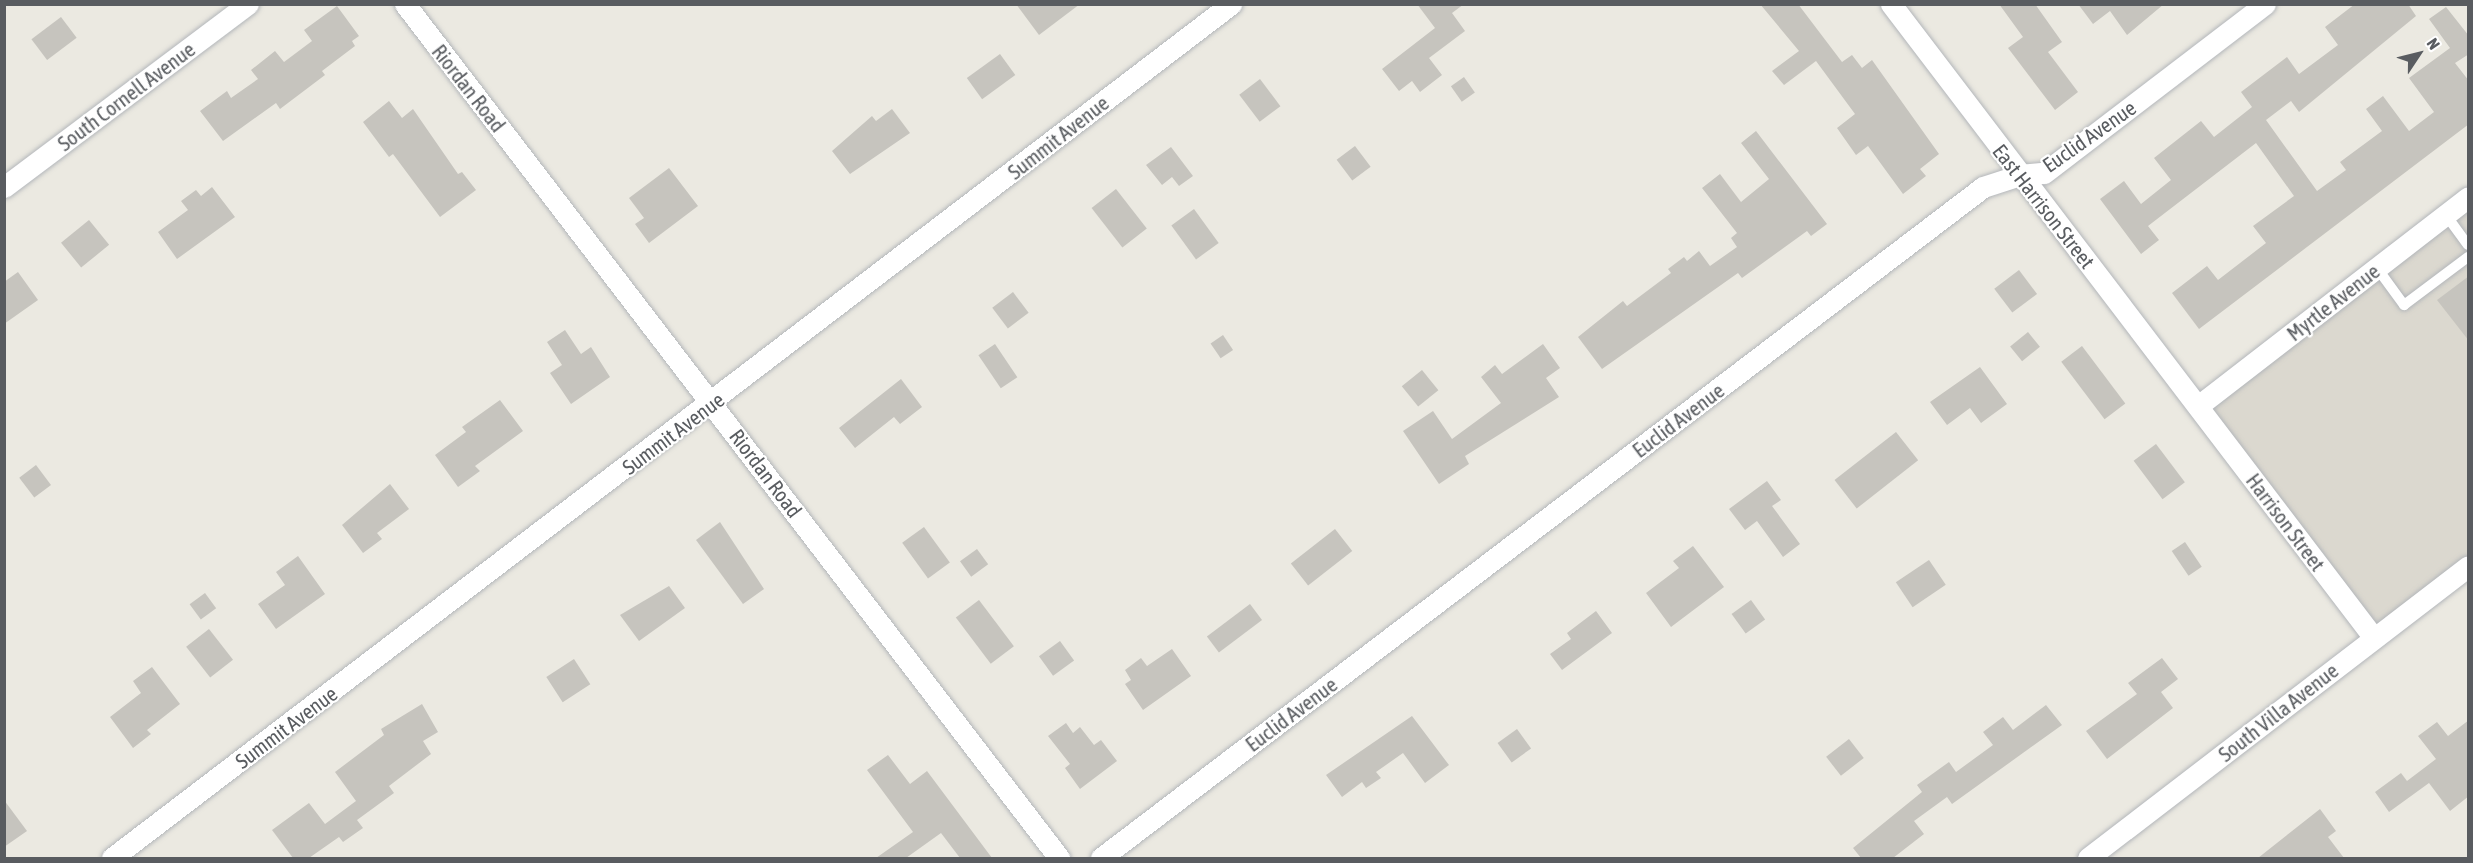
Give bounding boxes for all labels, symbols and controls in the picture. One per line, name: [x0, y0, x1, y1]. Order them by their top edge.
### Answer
north arrow: [2389, 24, 2449, 84]
text: N: [2424, 35, 2444, 53]
street label: South Cornell Avenue: [52, 36, 200, 156]
street label: Riordan Road: [427, 39, 511, 137]
street label: Summit Avenue: [1003, 90, 1113, 184]
street label: Euclid Avenue: [2037, 95, 2141, 177]
street label: East Harrison Street: [1988, 139, 2100, 273]
street label: Myrtle Avenue: [2282, 258, 2384, 346]
street label: Euclid Avenue: [1627, 377, 1729, 463]
street label: Summit Avenue: [617, 387, 729, 479]
street label: Riordan Road: [725, 424, 807, 522]
street label: Harrison Street: [2241, 468, 2331, 576]
street label: South Villa Avenue: [2213, 657, 2343, 767]
street label: Euclid Avenue: [1240, 671, 1342, 757]
street label: Summit Avenue: [230, 681, 342, 773]

